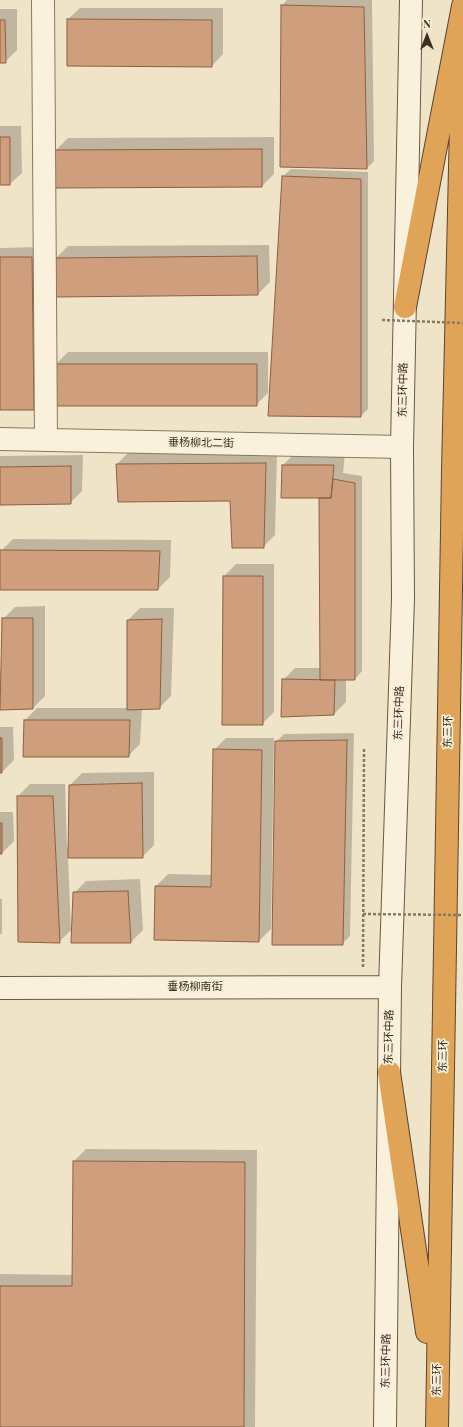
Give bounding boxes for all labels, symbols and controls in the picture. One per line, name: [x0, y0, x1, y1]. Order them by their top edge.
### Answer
north arrow: [407, 16, 447, 56]
text: N: [423, 16, 431, 31]
street label: 东三环中路: [396, 362, 410, 418]
street label: 垂杨柳北二街: [168, 436, 234, 450]
street label: 东三环中路: [391, 685, 407, 741]
street label: 东三环: [441, 715, 455, 749]
street label: 垂杨柳南街: [168, 980, 222, 994]
street label: 东三环中路: [382, 1009, 396, 1065]
street label: 东三环: [436, 1039, 450, 1073]
street label: 东三环中路: [379, 1333, 393, 1389]
street label: 东三环: [430, 1363, 444, 1397]

